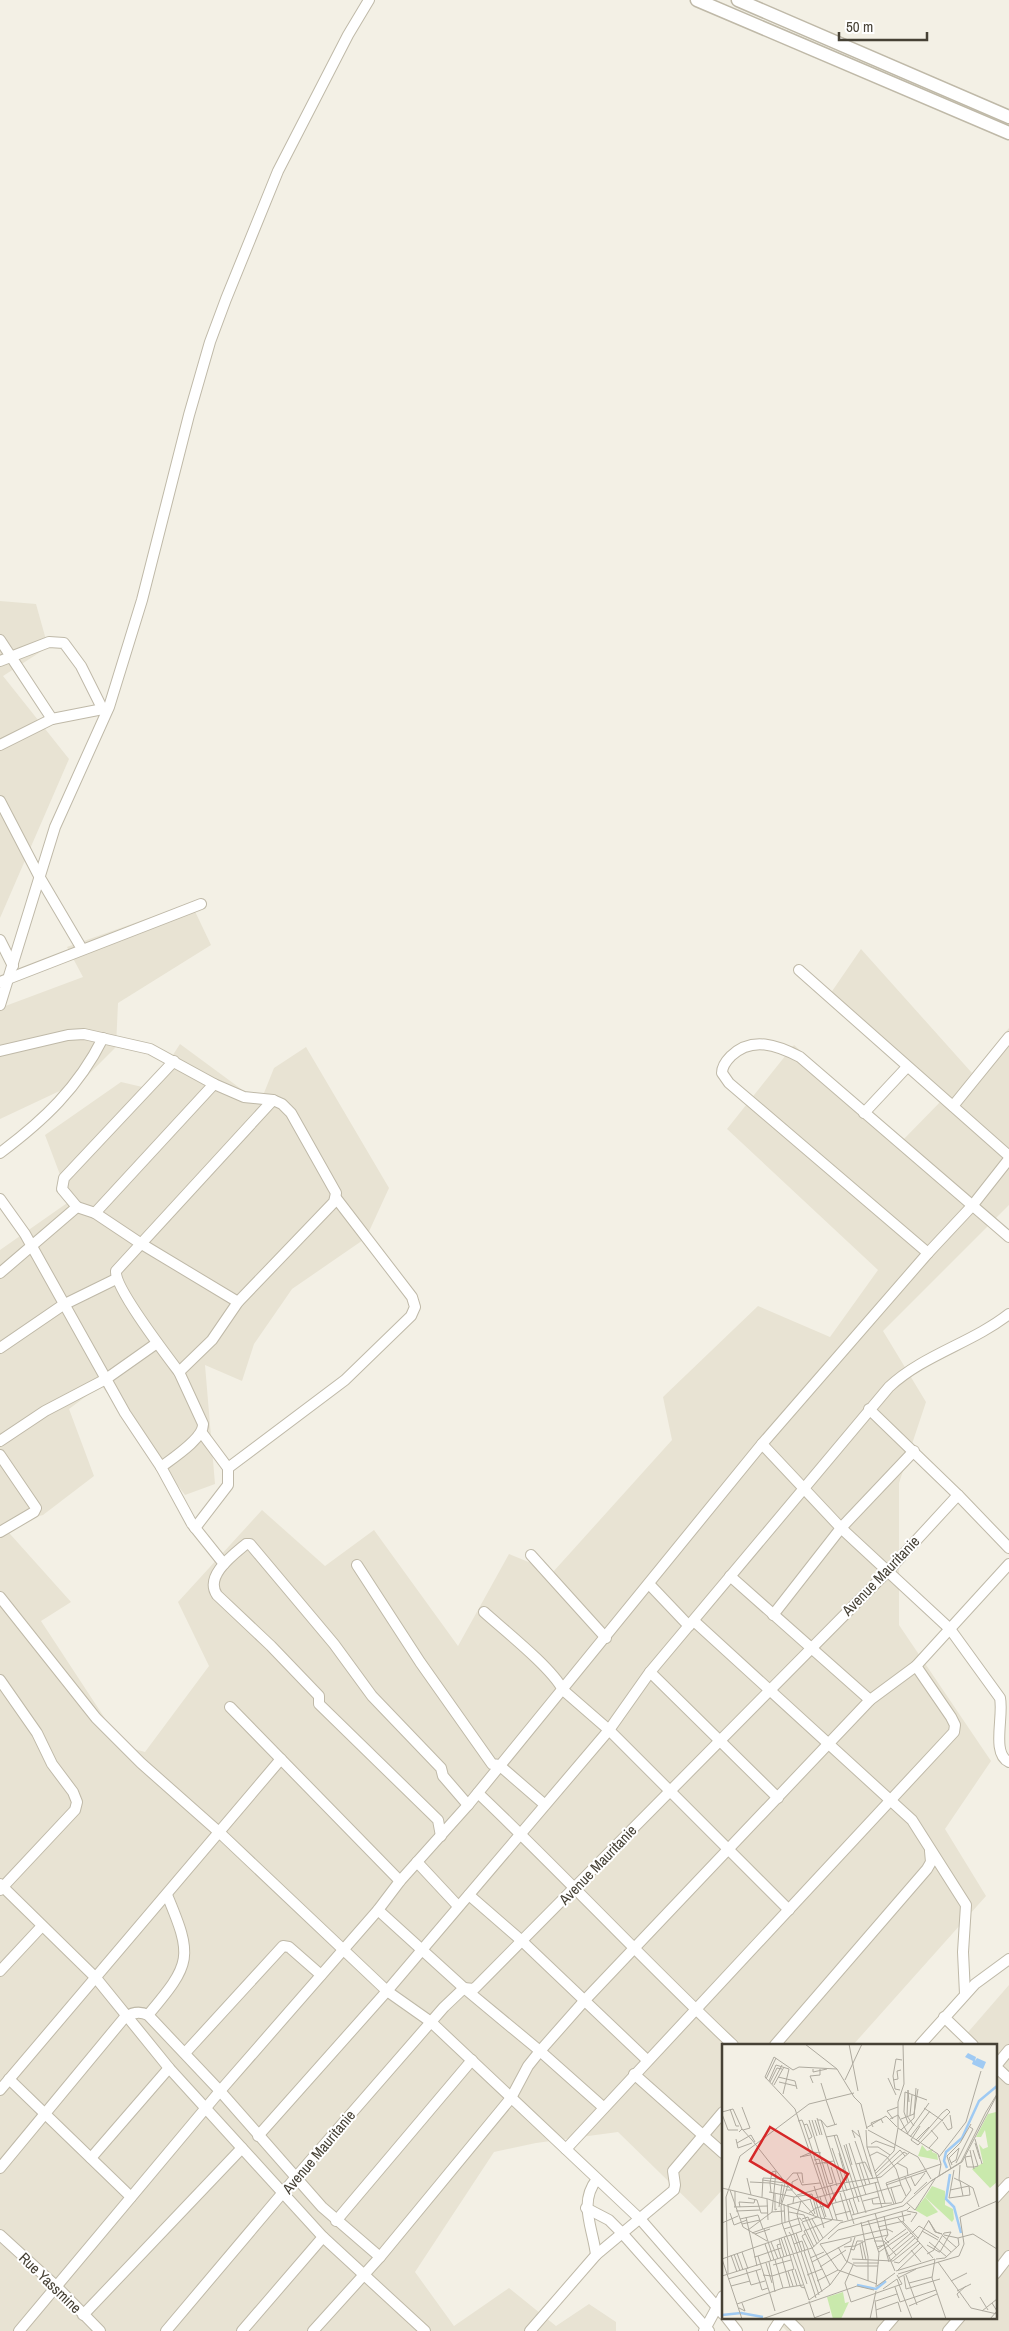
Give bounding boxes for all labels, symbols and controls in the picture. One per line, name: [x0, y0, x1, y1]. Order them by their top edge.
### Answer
scale bar: [839, 10, 926, 42]
text: 50 m: [846, 16, 873, 37]
street label: Avenue Mauritanie: [836, 1531, 924, 1621]
street label: Avenue Mauritanie: [553, 1820, 641, 1910]
inset map: [722, 2044, 996, 2318]
street label: Avenue Mauritanie: [277, 2105, 360, 2199]
street label: Rue Yassmine: [14, 2247, 86, 2318]

